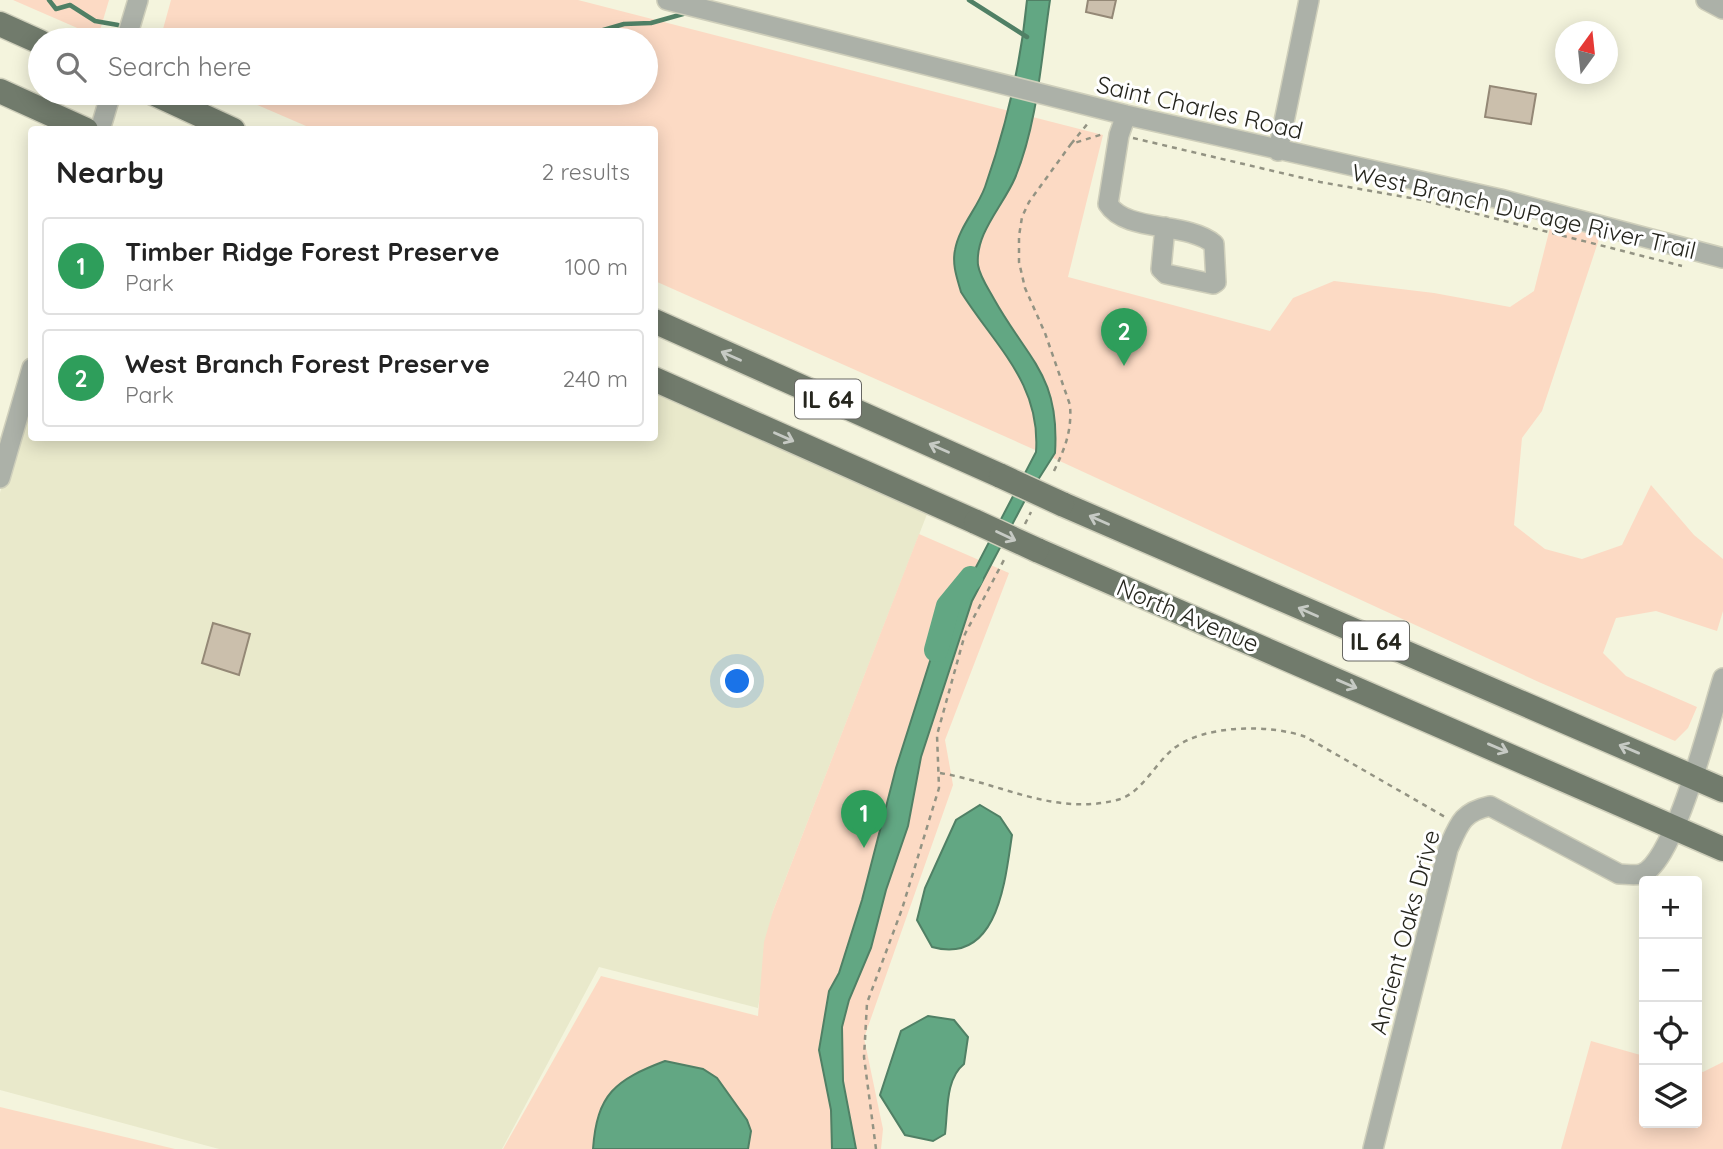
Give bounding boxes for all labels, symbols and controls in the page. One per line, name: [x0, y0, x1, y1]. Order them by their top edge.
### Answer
north arrow: [1555, 21, 1618, 84]
search box: [28, 28, 658, 105]
icon: search: [52, 48, 90, 86]
text: Search here: [108, 50, 252, 83]
street label: Saint Charles Road: [1094, 69, 1306, 145]
text: Nearby: [56, 153, 164, 191]
text: 2 results: [541, 157, 630, 186]
street label: West Branch DuPage River Trail: [1349, 157, 1699, 265]
text: Timber Ridge Forest Preserve: [125, 235, 500, 268]
text: 1: [77, 252, 85, 281]
text: 100 m: [565, 252, 628, 281]
text: Park: [125, 268, 174, 297]
pin: 2: [1101, 308, 1147, 366]
text: West Branch Forest Preserve: [125, 347, 490, 380]
one-way arrow: [721, 349, 742, 362]
text: 2: [74, 364, 88, 393]
text: 240 m: [563, 364, 628, 393]
text: Park: [125, 380, 174, 409]
road number: IL 64: [795, 380, 861, 418]
one-way arrow: [773, 431, 794, 444]
one-way arrow: [929, 441, 950, 454]
one-way arrow: [1089, 513, 1110, 526]
one-way arrow: [995, 530, 1017, 543]
street label: North Avenue: [1112, 572, 1264, 658]
one-way arrow: [1297, 604, 1319, 617]
road number: IL 64: [1343, 622, 1409, 660]
your location: [720, 664, 754, 698]
one-way arrow: [1336, 678, 1357, 691]
one-way arrow: [1486, 742, 1508, 755]
one-way arrow: [1619, 742, 1641, 755]
pin: 1: [841, 790, 887, 848]
street label: Ancient Oaks Drive: [1362, 827, 1446, 1037]
map controls: [1639, 876, 1702, 1128]
button: +: [1639, 876, 1702, 939]
button: −: [1639, 939, 1702, 1002]
button: locate: [1639, 1002, 1702, 1065]
button: layers: [1639, 1065, 1702, 1128]

